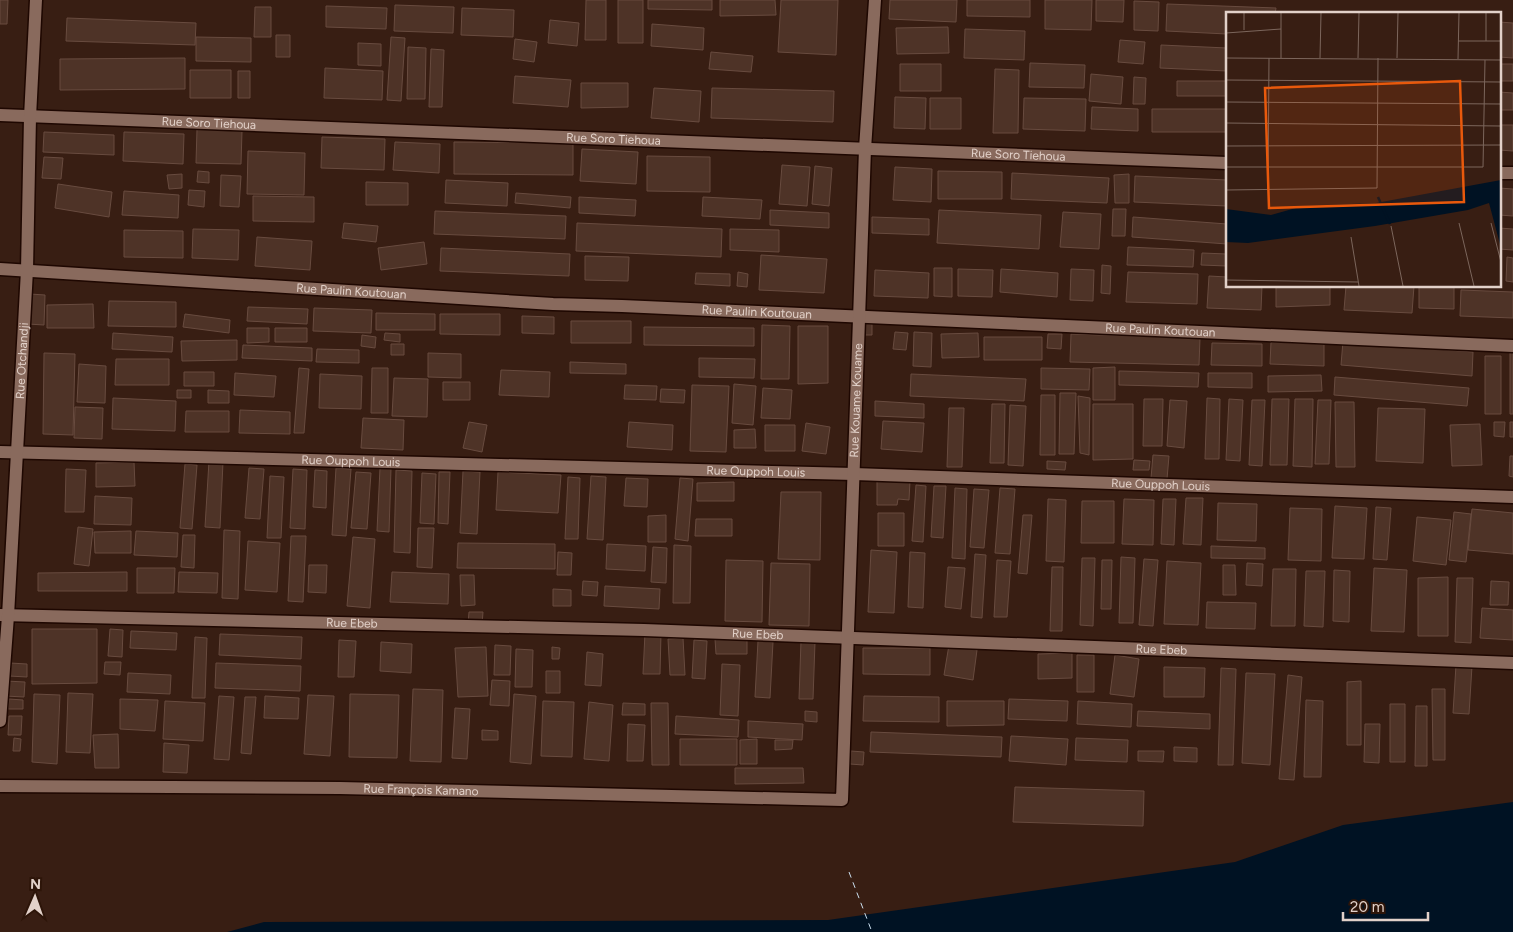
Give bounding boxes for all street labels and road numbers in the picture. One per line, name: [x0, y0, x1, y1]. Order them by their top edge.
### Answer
street label: Rue Soro Tiehoua: [161, 114, 256, 132]
street label: Rue Soro Tiehoua: [566, 130, 661, 148]
street label: Rue Soro Tiehoua: [971, 146, 1066, 164]
street label: Rue Paulin Koutouan: [296, 281, 407, 302]
street label: Rue Paulin Koutouan: [701, 303, 813, 322]
street label: Rue Paulin Koutouan: [1105, 321, 1216, 340]
street label: Rue Otchandji: [13, 322, 31, 399]
street label: Rue Kouame Kouame: [847, 343, 865, 458]
street label: Rue Ouppoh Louis: [301, 453, 401, 469]
street label: Rue Ouppoh Louis: [706, 463, 806, 480]
street label: Rue Ouppoh Louis: [1111, 476, 1211, 493]
street label: Rue Ebeb: [326, 616, 378, 631]
street label: Rue Ebeb: [732, 626, 784, 642]
street label: Rue Ebeb: [1135, 642, 1187, 658]
street label: Rue François Kamano: [363, 782, 479, 798]

